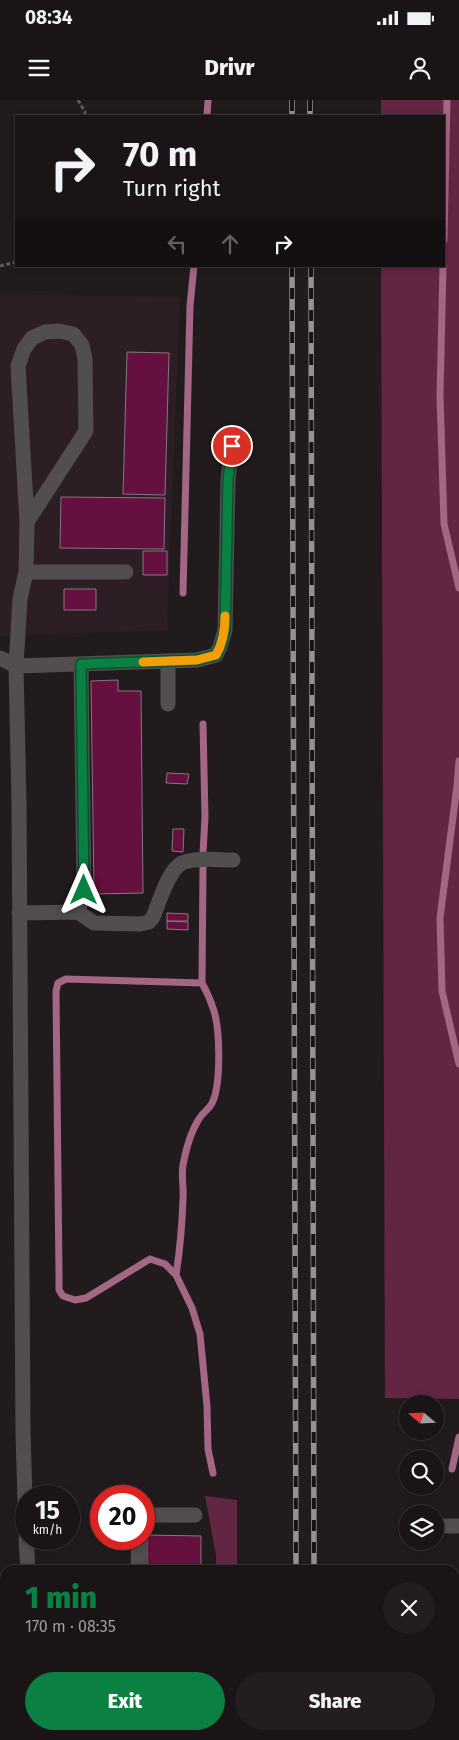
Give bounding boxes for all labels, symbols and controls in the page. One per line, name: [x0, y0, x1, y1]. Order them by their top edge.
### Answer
text: 08:34: [25, 6, 73, 29]
icon: menu: [25, 54, 53, 82]
text: Drivr: [205, 54, 254, 81]
icon: person: [406, 54, 434, 82]
text: 70 m: [123, 133, 197, 175]
icon: right: [40, 135, 105, 200]
text: Turn right: [123, 175, 220, 202]
icon: left: [163, 230, 191, 258]
icon: ahead: [216, 230, 244, 258]
icon: right: [269, 230, 297, 258]
pin: [211, 425, 253, 467]
icon: arrive: [218, 432, 246, 460]
position arrow: [57, 863, 109, 915]
north arrow: [399, 1395, 444, 1440]
map controls: [399, 1395, 444, 1550]
button: search: [399, 1450, 444, 1495]
speed limit sign: 20: [90, 1485, 155, 1550]
text: 15: [35, 1496, 60, 1526]
button: layers: [399, 1505, 444, 1550]
text: km/h: [33, 1523, 62, 1537]
text: 1 min: [25, 1580, 97, 1616]
button: close: [383, 1582, 435, 1634]
text: 170 m · 08:35: [25, 1617, 116, 1636]
button: Exit: [25, 1672, 225, 1730]
button: Share: [235, 1672, 435, 1730]

